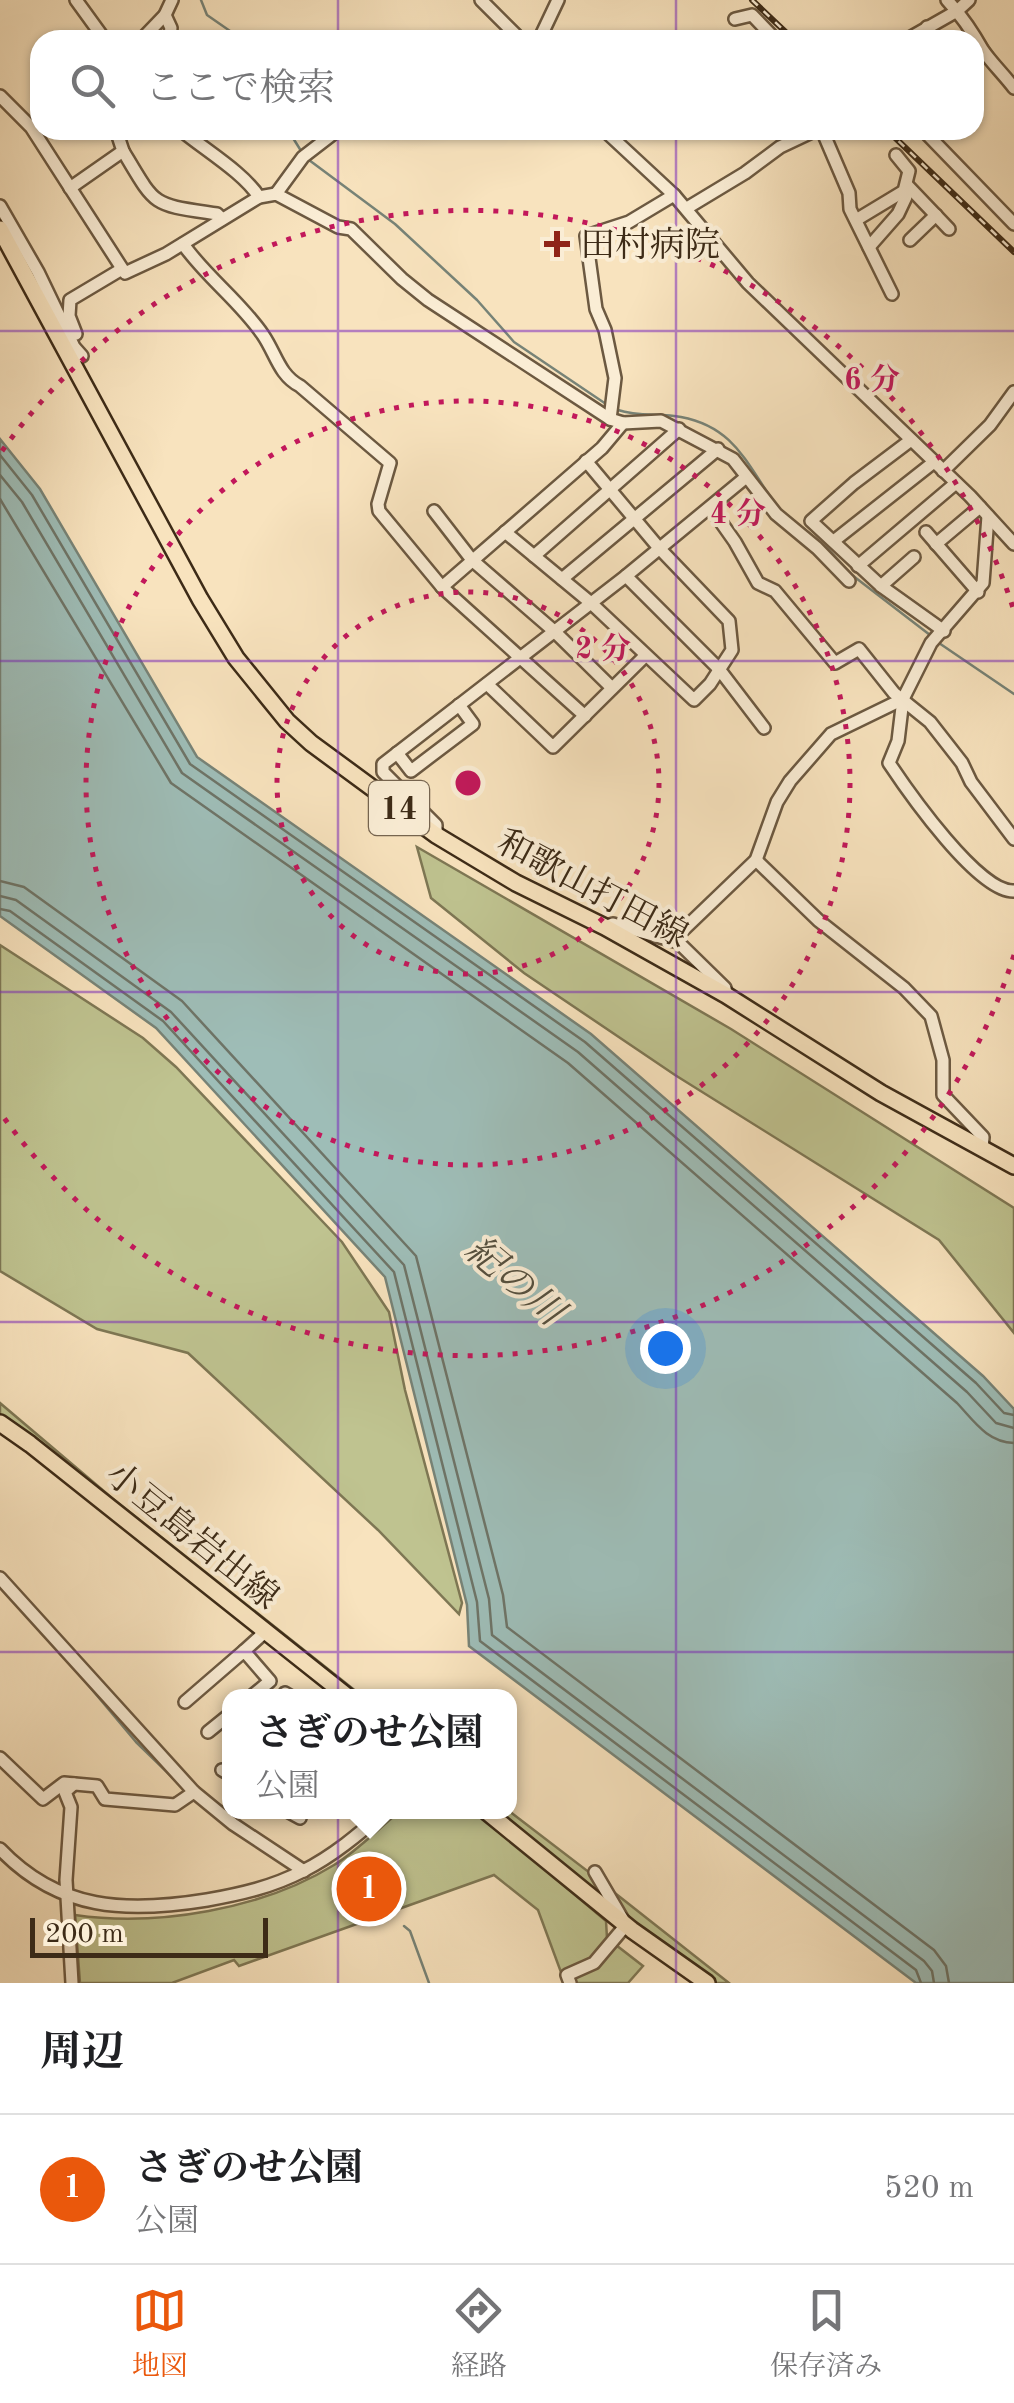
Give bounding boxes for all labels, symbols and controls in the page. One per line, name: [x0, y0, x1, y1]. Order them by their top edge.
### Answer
search box: [30, 30, 984, 140]
icon: search: [65, 58, 120, 113]
text: ここで検索: [145, 71, 335, 109]
place label: 田村病院: [580, 226, 720, 264]
marker: 田村病院: [544, 231, 570, 257]
text: 6 分: [844, 363, 900, 396]
text: 4 分: [710, 497, 766, 530]
text: 2 分: [575, 632, 631, 665]
centre of rings: [450, 765, 486, 801]
road number: 14: [369, 781, 429, 835]
street label: 和歌山打田線: [491, 823, 694, 955]
water label: 紀の川: [457, 1229, 574, 1336]
your location: [640, 1323, 691, 1374]
street label: 小豆島岩出線: [99, 1455, 286, 1617]
popup: [222, 1689, 517, 1819]
text: さぎのせ公園: [255, 1716, 484, 1754]
text: 公園: [255, 1772, 320, 1804]
pin: 1: [336, 1852, 402, 1926]
scale bar: [30, 1913, 268, 1958]
text: 200 m: [45, 1921, 124, 1949]
text: 周辺: [40, 2033, 124, 2075]
text: さぎのせ公園: [135, 2151, 363, 2189]
text: 1: [63, 2173, 82, 2205]
text: 520 m: [884, 2173, 974, 2205]
text: 公園: [135, 2207, 199, 2239]
tab: 地図: [132, 2283, 188, 2386]
tab: 経路: [451, 2283, 507, 2386]
tab: 保存済み: [770, 2283, 882, 2386]

